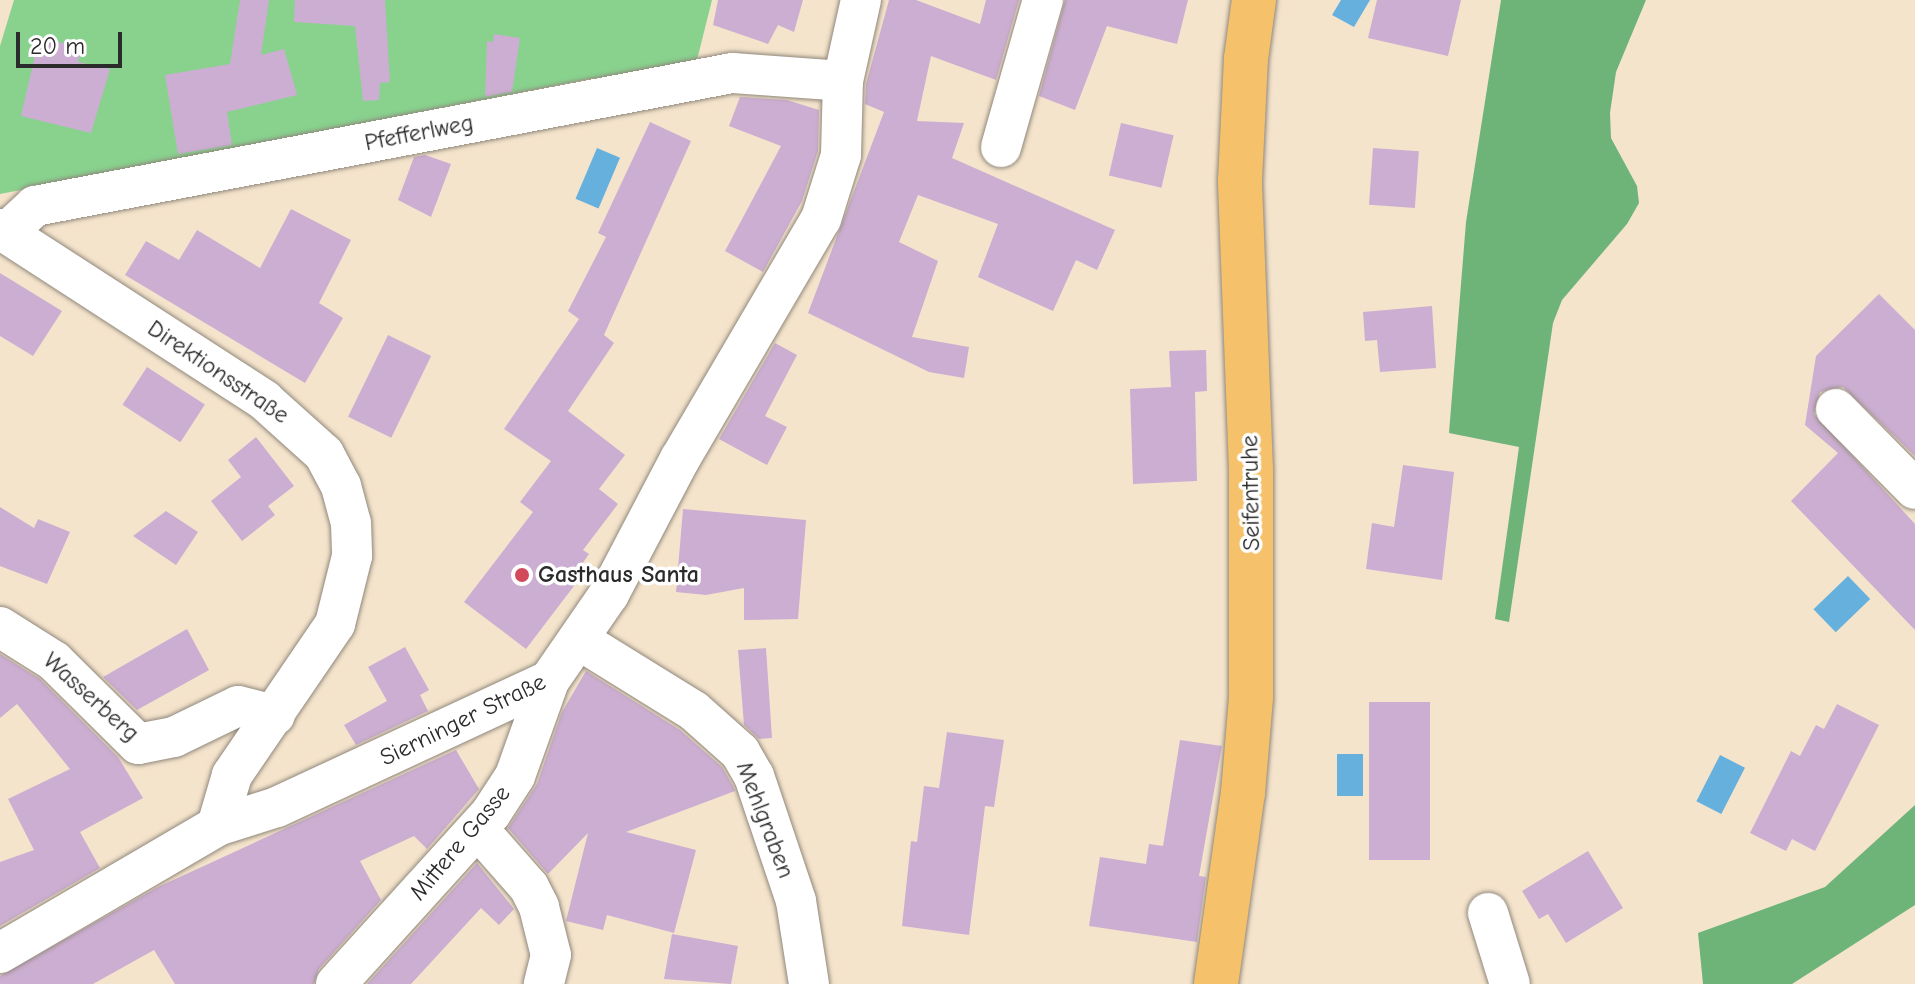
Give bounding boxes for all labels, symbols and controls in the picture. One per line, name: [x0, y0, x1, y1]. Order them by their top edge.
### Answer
scale bar: [20, 16, 126, 66]
text: 20 m: [30, 32, 85, 60]
street label: Pfefferlweg: [362, 108, 476, 158]
street label: Direktionsstraße: [142, 314, 294, 430]
street label: Seifentruhe: [1236, 435, 1266, 551]
place label: Gasthaus Santa: [538, 561, 699, 589]
marker: Gasthaus Santa: [513, 566, 531, 584]
street label: Wasserberg: [37, 646, 145, 748]
street label: Sierninger Straße: [375, 667, 551, 773]
street label: Mehlgraben: [730, 758, 800, 882]
street label: Mittere Gasse: [404, 780, 516, 906]

